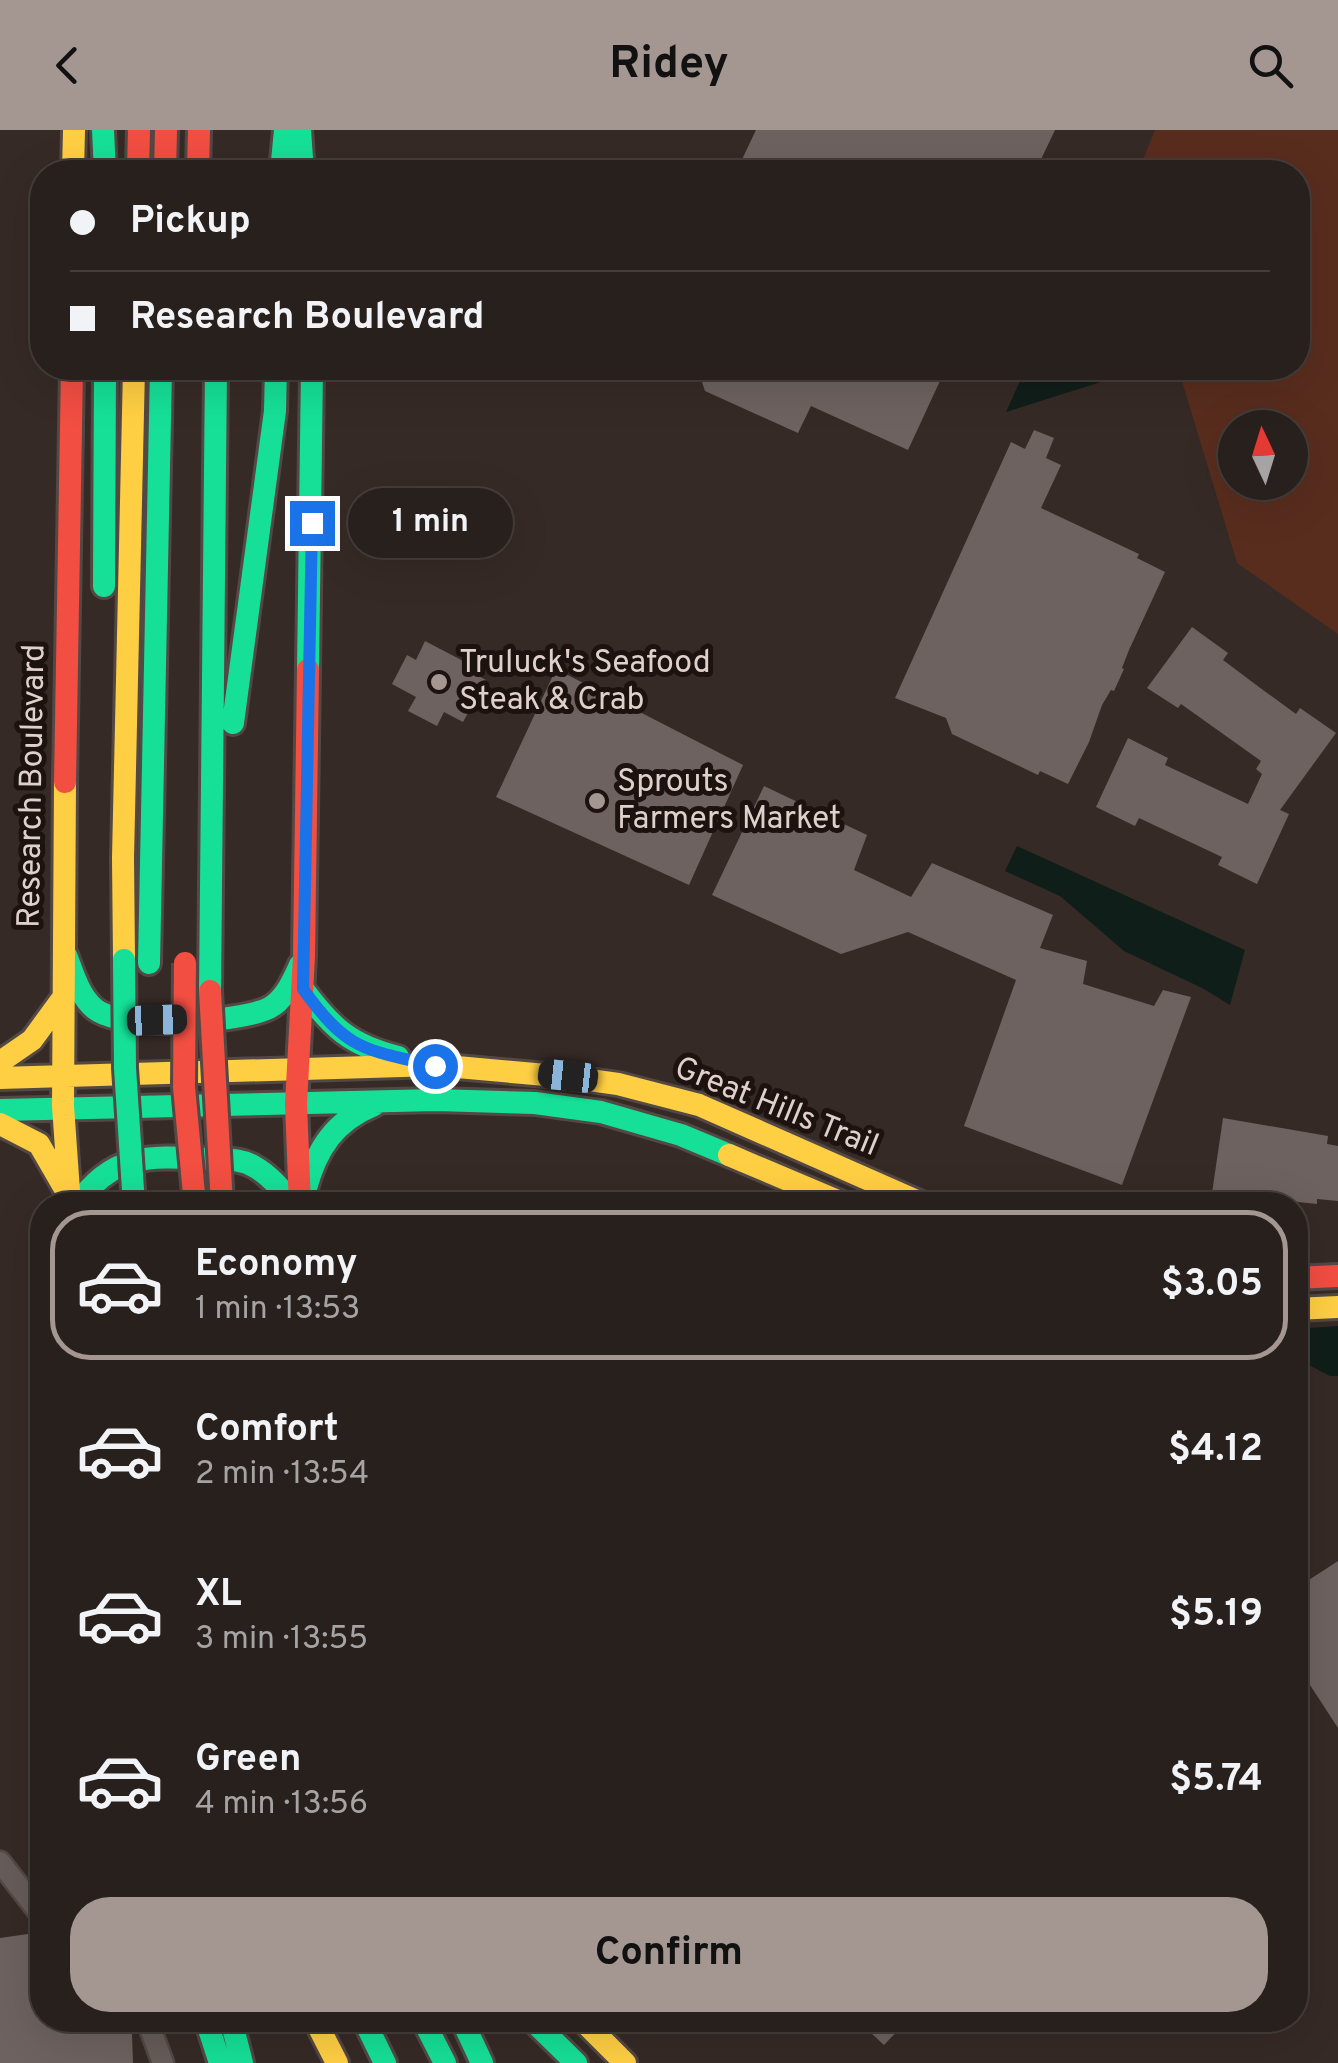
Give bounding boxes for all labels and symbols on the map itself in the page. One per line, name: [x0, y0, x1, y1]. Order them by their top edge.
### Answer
north arrow: [1218, 410, 1308, 500]
callout: 1 min: [347, 488, 512, 558]
route end: [290, 501, 335, 546]
street label: Research Boulevard: [11, 644, 55, 928]
place label: Truluck's Seafood Steak & Crab: [459, 644, 711, 721]
marker: Truluck's Seafood Steak & Crab: [428, 671, 450, 693]
place label: Sprouts Farmers Market: [617, 763, 841, 840]
marker: Sprouts Farmers Market: [586, 790, 608, 812]
car: [126, 1004, 188, 1036]
route start: [413, 1044, 458, 1089]
street label: Great Hills Trail: [668, 1049, 884, 1167]
car: [537, 1058, 599, 1094]

